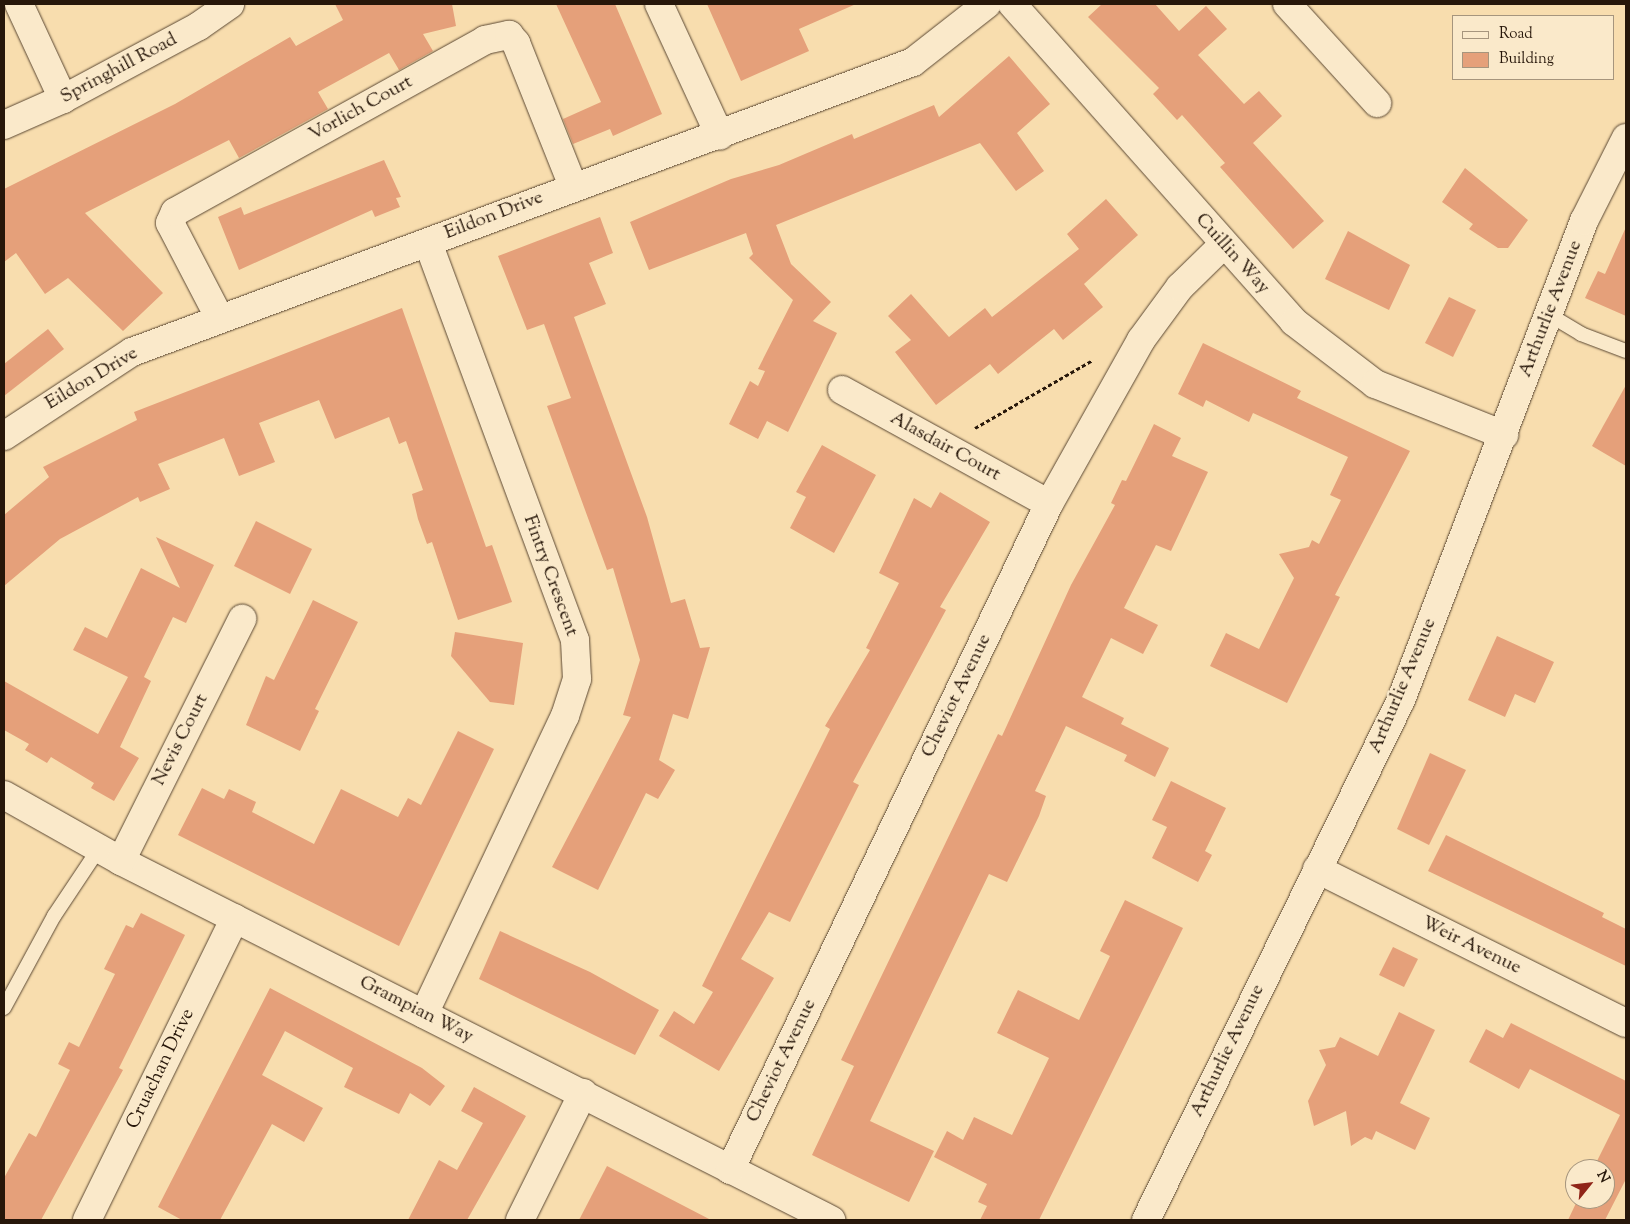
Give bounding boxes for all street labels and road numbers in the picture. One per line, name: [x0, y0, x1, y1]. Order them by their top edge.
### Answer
street label: Springhill Road: [57, 29, 181, 109]
street label: Vorlich Court: [305, 71, 417, 147]
street label: Eildon Drive: [441, 187, 547, 245]
street label: Cuillin Way: [1190, 209, 1274, 299]
street label: Arthurlie Avenue: [1514, 237, 1588, 381]
street label: Eildon Drive: [42, 342, 142, 416]
street label: Alasdair Court: [886, 407, 1004, 487]
street label: Fintry Crescent: [518, 512, 582, 640]
street label: Arthurlie Avenue: [1364, 615, 1442, 757]
street label: Cheviot Avenue: [917, 631, 997, 761]
street label: Nevis Court: [148, 690, 214, 790]
street label: Weir Avenue: [1417, 912, 1525, 980]
street label: Grampian Way: [355, 971, 477, 1049]
street label: Arthurlie Avenue: [1186, 981, 1270, 1121]
street label: Cheviot Avenue: [742, 996, 822, 1126]
street label: Cruachan Drive: [122, 1005, 200, 1133]

